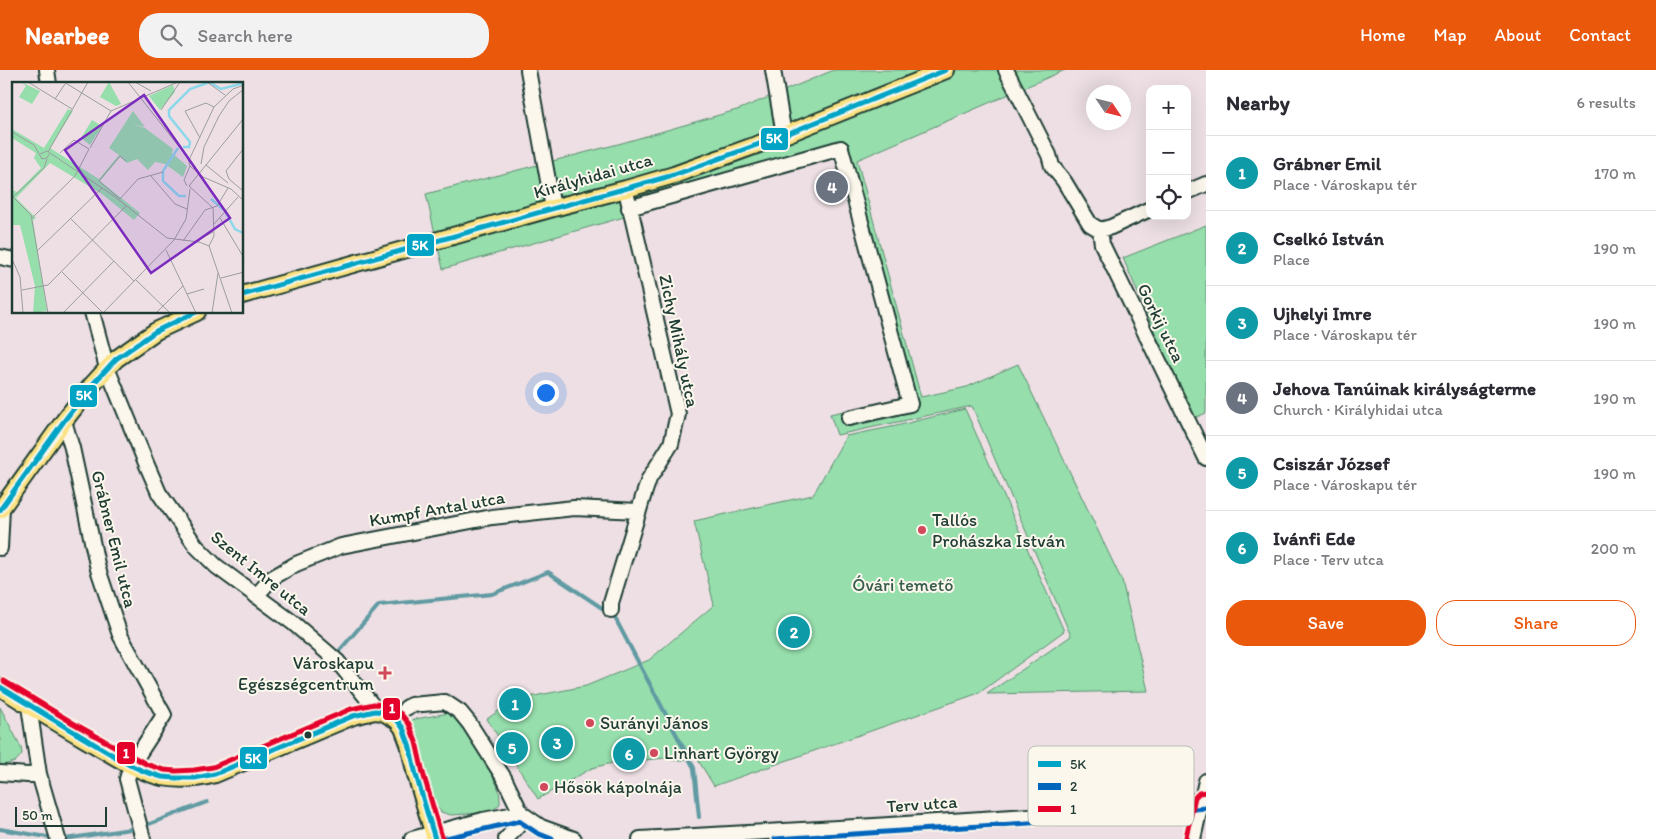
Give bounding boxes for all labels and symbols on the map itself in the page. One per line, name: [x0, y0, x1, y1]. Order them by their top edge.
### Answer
inset map: [12, 82, 244, 314]
north arrow: [1086, 85, 1131, 130]
line badge: 5K: [760, 127, 789, 151]
text: 5K: [766, 130, 783, 147]
street label: Királyhidai utca: [531, 148, 656, 203]
pin: 4: [816, 168, 848, 206]
line badge: 5K: [406, 233, 435, 257]
text: 5K: [412, 237, 429, 254]
street label: Zichy Mihály utca: [654, 273, 704, 410]
street label: Gorkij utca: [1132, 280, 1190, 367]
your location: [533, 380, 559, 406]
line badge: 5K: [69, 384, 98, 408]
text: 5K: [76, 387, 93, 404]
street label: Grábner Emil utca: [86, 468, 142, 611]
street label: Kumpf Antal utca: [368, 486, 507, 532]
place label: Tallós Prohászka István: [932, 509, 1065, 552]
marker: Tallós Prohászka István: [916, 524, 928, 536]
street label: Szent Imre utca: [206, 526, 316, 621]
park label: Óvári temető: [852, 574, 954, 596]
pin: 2: [778, 613, 810, 651]
place label: Városkapu Egészségcentrum: [238, 652, 374, 695]
marker: Városkapu Egészségcentrum: [378, 666, 392, 680]
pin: 1: [499, 685, 531, 723]
line badge: 1: [382, 697, 401, 721]
text: 1: [389, 700, 396, 717]
place label: Surányi János: [600, 712, 708, 734]
marker: Surányi János: [584, 717, 596, 729]
pin: 3: [541, 724, 573, 762]
pin: 5: [496, 729, 528, 767]
unlabelled marker: [303, 730, 313, 740]
pin: 6: [613, 735, 645, 773]
line badge: 1: [116, 741, 136, 765]
place label: Linhart György: [664, 742, 779, 764]
text: 1: [123, 745, 130, 762]
line badge: 5K: [239, 746, 268, 770]
legend: [1028, 746, 1194, 826]
marker: Linhart György: [648, 747, 660, 759]
text: 5K: [245, 750, 262, 767]
text: 5K: [1070, 756, 1086, 773]
place label: Hősök kápolnája: [554, 776, 682, 798]
text: 2: [1070, 778, 1078, 795]
marker: Hősök kápolnája: [538, 781, 550, 793]
street label: Terv utca: [886, 791, 959, 817]
text: 1: [1070, 801, 1077, 818]
scale bar: [15, 804, 108, 827]

